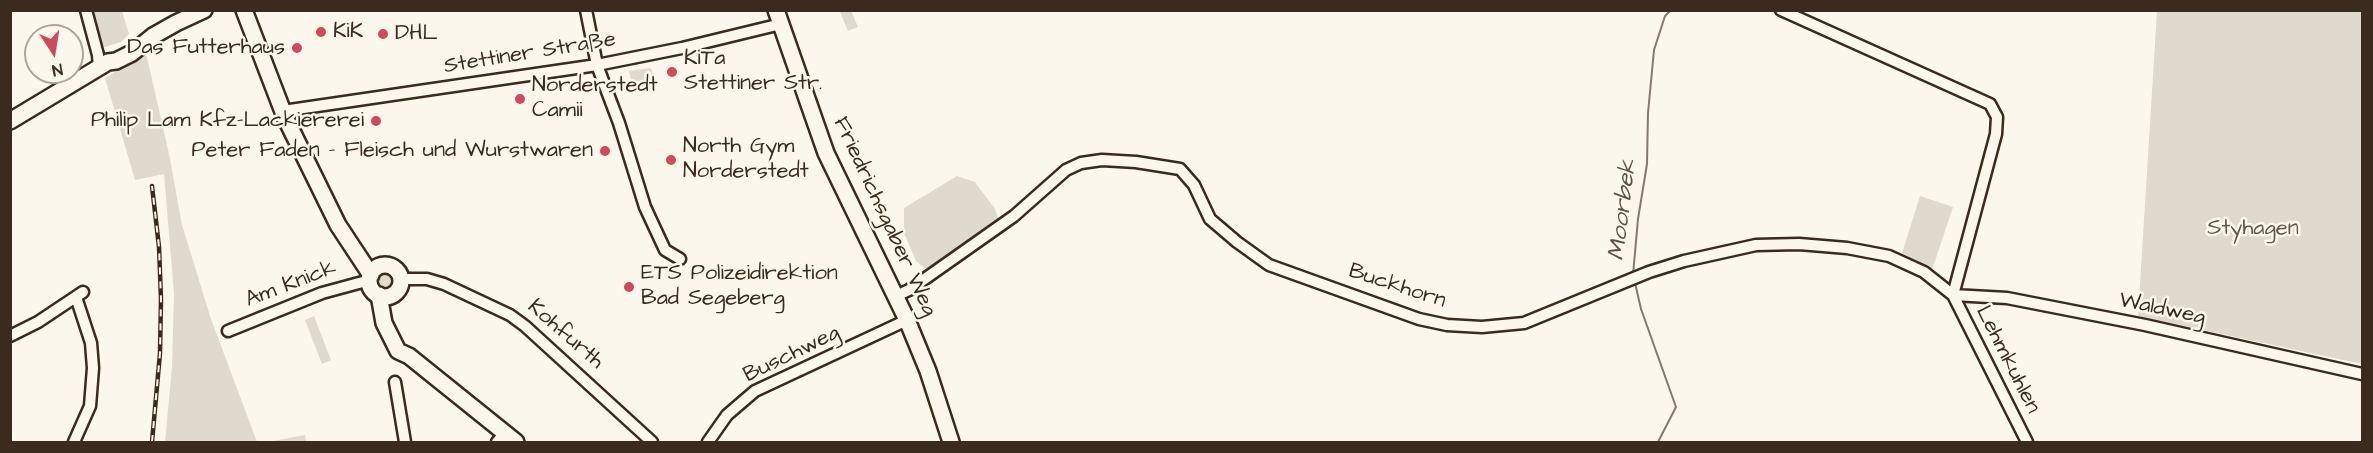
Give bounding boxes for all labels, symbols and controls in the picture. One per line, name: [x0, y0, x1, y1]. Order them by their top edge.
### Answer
place label: KiK: [333, 19, 363, 45]
place label: DHL: [395, 21, 438, 47]
north arrow: [24, 24, 84, 84]
marker: KiK: [314, 25, 328, 39]
marker: DHL: [376, 27, 390, 41]
street label: Stettiner Straße: [442, 27, 618, 81]
place label: Das Futterhaus: [127, 35, 285, 61]
marker: Das Futterhaus: [290, 41, 304, 55]
place label: KiTa Stettiner Str.: [684, 46, 822, 98]
text: N: [50, 58, 65, 81]
marker: KiTa Stettiner Str.: [665, 65, 679, 79]
place label: Norderstedt Camii: [532, 73, 658, 124]
marker: Norderstedt Camii: [513, 92, 527, 106]
place label: Philip Lam Kfz-Lackiererei: [91, 108, 364, 134]
street label: Friedrichsgaber Weg: [826, 113, 942, 321]
marker: Philip Lam Kfz-Lackiererei: [369, 114, 383, 128]
place label: North Gym Norderstedt: [683, 134, 809, 186]
place label: Peter Faden - Fleisch und Wurstwaren: [191, 138, 593, 164]
marker: Peter Faden - Fleisch und Wurstwaren: [598, 144, 612, 158]
marker: North Gym Norderstedt: [664, 153, 678, 167]
water label: Moorbek: [1604, 158, 1644, 262]
park label: Styhagen: [2207, 216, 2299, 242]
street label: Am Knick: [242, 256, 340, 314]
street label: Buckhorn: [1345, 259, 1449, 315]
place label: ETS Polizeidirektion Bad Segeberg: [641, 261, 838, 312]
marker: ETS Polizeidirektion Bad Segeberg: [622, 280, 636, 294]
street label: Waldweg: [2116, 288, 2208, 332]
street label: Kohfurth: [521, 295, 609, 375]
street label: Lehmkuhlen: [1969, 302, 2045, 418]
street label: Buschweg: [740, 320, 844, 390]

